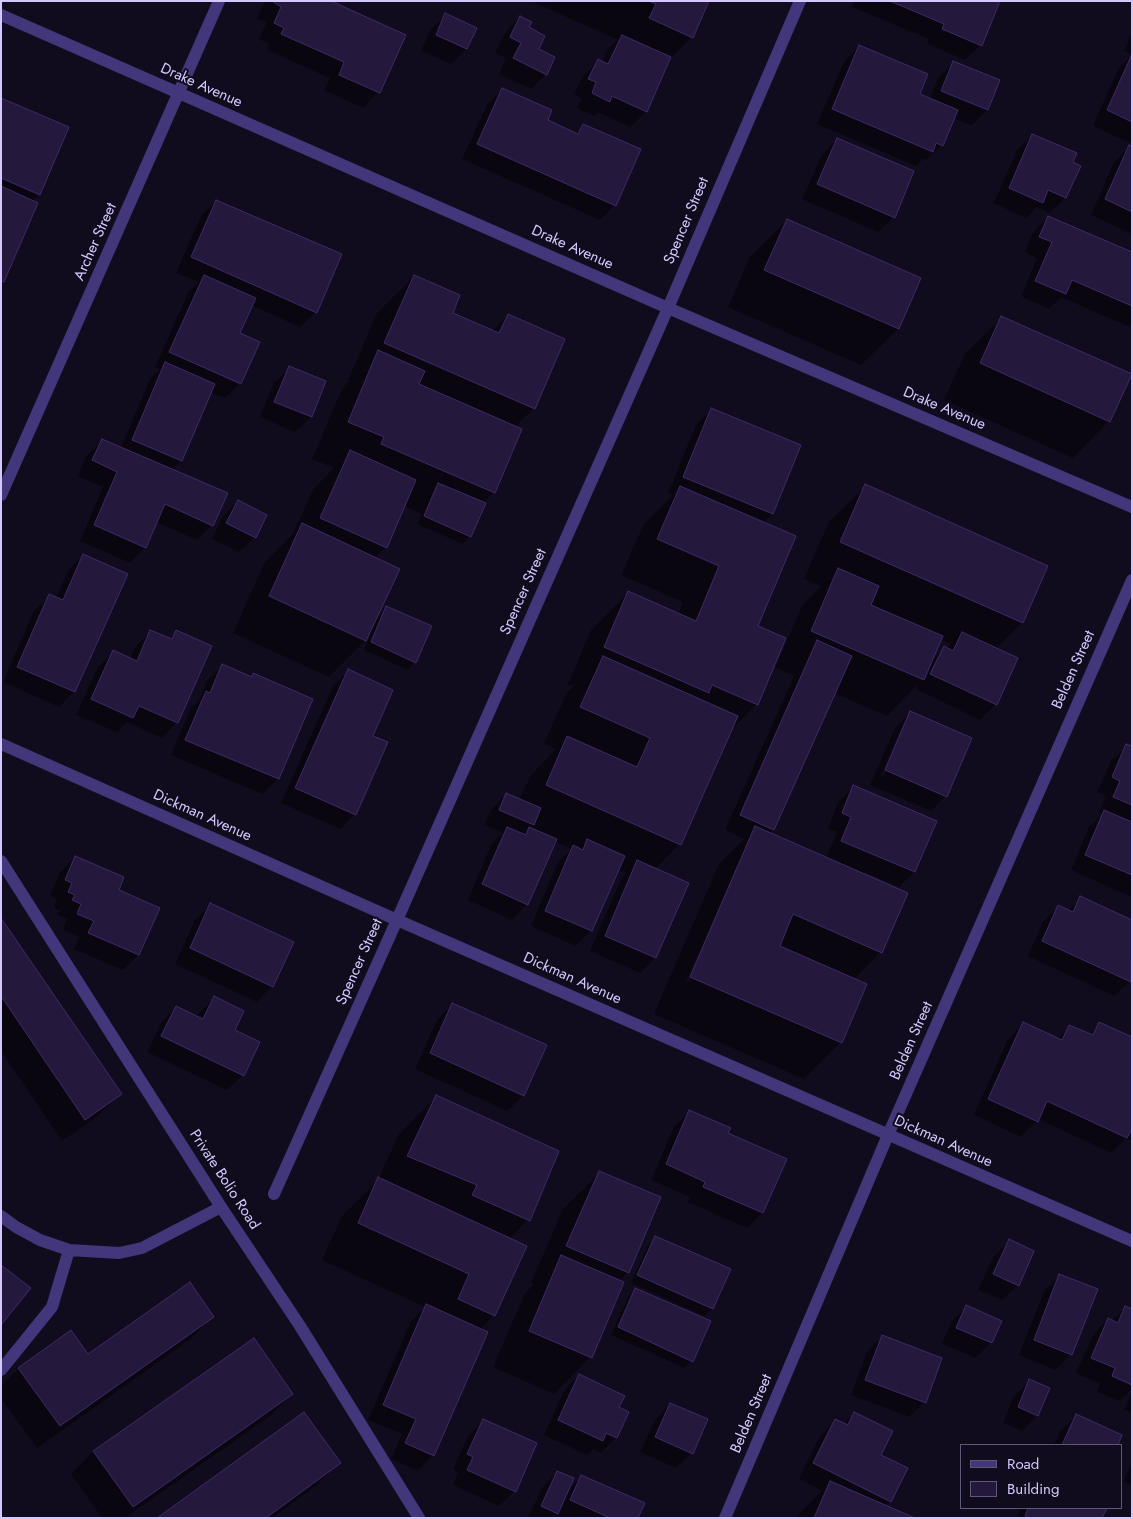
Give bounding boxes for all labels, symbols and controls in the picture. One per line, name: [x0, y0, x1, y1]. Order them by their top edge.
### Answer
street label: Drake Avenue: [157, 60, 245, 112]
street label: Spencer Street: [661, 175, 713, 267]
street label: Archer Street: [71, 200, 121, 284]
street label: Drake Avenue: [528, 222, 616, 274]
street label: Drake Avenue: [900, 384, 988, 434]
street label: Spencer Street: [497, 546, 551, 638]
street label: Belden Street: [1049, 628, 1099, 712]
street label: Dickman Avenue: [150, 786, 254, 846]
street label: Spencer Street: [333, 916, 387, 1008]
street label: Dickman Avenue: [520, 949, 624, 1009]
street label: Belden Street: [887, 999, 937, 1083]
street label: Dickman Avenue: [891, 1112, 995, 1172]
street label: Private Bolio Road: [185, 1127, 263, 1233]
street label: Belden Street: [727, 1372, 777, 1456]
legend: [960, 1444, 1123, 1509]
text: Road: [1007, 1453, 1039, 1475]
text: Building: [1007, 1478, 1059, 1500]

